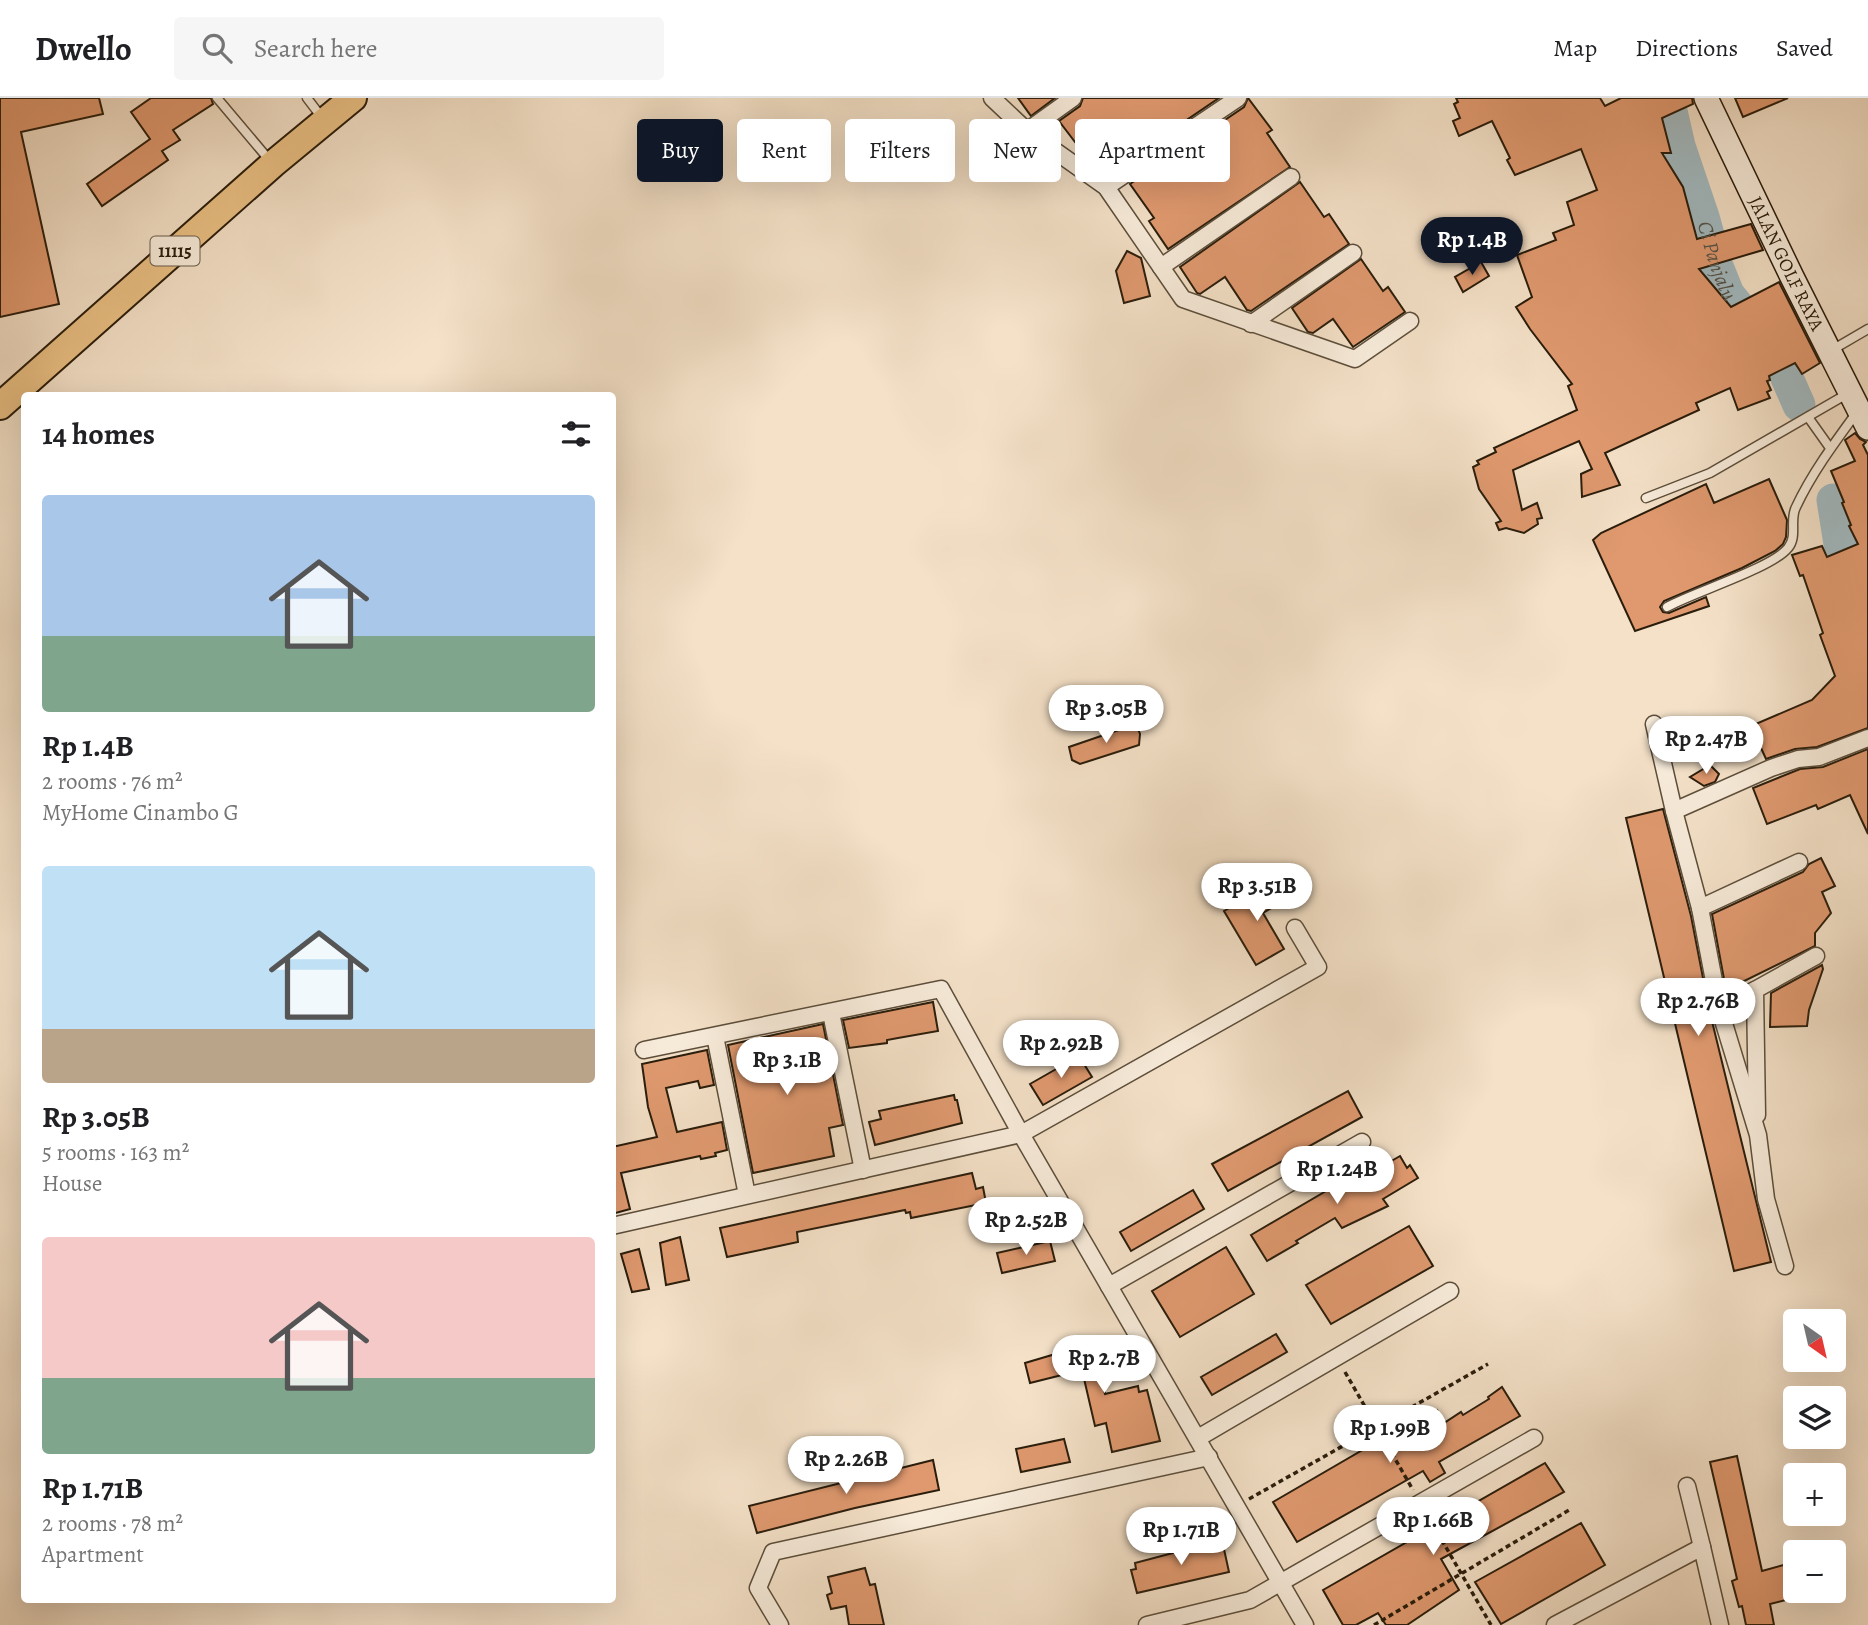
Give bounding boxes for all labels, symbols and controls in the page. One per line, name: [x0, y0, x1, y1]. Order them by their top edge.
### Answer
search box: [174, 17, 664, 80]
text: Dwello: [35, 26, 132, 71]
icon: search: [198, 29, 236, 67]
text: Search here: [254, 31, 377, 66]
text: Map: [1553, 32, 1597, 64]
text: Directions: [1635, 32, 1738, 64]
text: Saved: [1776, 32, 1833, 64]
chip: Buy: [637, 119, 723, 182]
chip: Rent: [737, 119, 831, 182]
chip: Filters: [845, 119, 955, 182]
chip: New: [969, 119, 1061, 182]
chip: Apartment: [1075, 119, 1230, 182]
street label: JALAN GOLF RAYA: [1742, 192, 1830, 336]
pin: Rp 1.4B: [1407, 218, 1537, 277]
water label: Ci Panjalu: [1691, 218, 1742, 307]
text: Rp 1.4B: [1437, 224, 1507, 255]
road number: 11115: [150, 236, 200, 266]
text: 14 homes: [42, 414, 155, 454]
icon: filters: [557, 415, 595, 453]
icon: home: [256, 541, 382, 667]
pin: Rp 3.05B: [1034, 686, 1178, 745]
text: Rp 3.05B: [1065, 692, 1147, 723]
pin: Rp 2.47B: [1634, 716, 1778, 776]
text: Rp 2.47B: [1664, 723, 1748, 754]
text: Rp 1.4B: [42, 726, 134, 766]
text: 2 rooms · 76 m²: [42, 766, 183, 797]
text: MyHome Cinambo G: [42, 797, 239, 828]
pin: Rp 3.51B: [1185, 864, 1329, 923]
text: Rp 3.51B: [1217, 870, 1297, 901]
icon: home: [256, 912, 382, 1038]
pin: Rp 2.76B: [1626, 978, 1770, 1038]
text: Rp 2.76B: [1656, 985, 1740, 1016]
pin: Rp 2.92B: [989, 1020, 1133, 1080]
text: Rp 2.92B: [1019, 1027, 1103, 1058]
pin: Rp 3.1B: [722, 1038, 852, 1097]
text: Rp 3.1B: [752, 1044, 822, 1075]
text: Rp 3.05B: [42, 1097, 150, 1137]
text: 5 rooms · 163 m²: [42, 1137, 189, 1168]
pin: Rp 1.24B: [1265, 1146, 1409, 1206]
text: Rp 1.24B: [1296, 1153, 1378, 1184]
text: House: [42, 1168, 102, 1199]
pin: Rp 2.52B: [954, 1198, 1098, 1257]
text: Rp 2.52B: [984, 1204, 1068, 1235]
icon: home: [256, 1283, 382, 1409]
north arrow: [1783, 1309, 1846, 1372]
map controls: [1783, 1309, 1846, 1603]
pin: Rp 2.7B: [1039, 1336, 1169, 1395]
text: Rp 2.7B: [1068, 1342, 1140, 1373]
button: layers: [1783, 1386, 1846, 1449]
pin: Rp 1.99B: [1318, 1406, 1462, 1465]
text: Rp 1.99B: [1350, 1412, 1430, 1443]
pin: Rp 2.26B: [774, 1436, 918, 1496]
text: Rp 2.26B: [804, 1443, 888, 1474]
button: +: [1783, 1463, 1846, 1526]
text: Rp 1.71B: [42, 1468, 143, 1508]
pin: Rp 1.66B: [1361, 1498, 1505, 1557]
text: Rp 1.66B: [1392, 1504, 1474, 1535]
text: 2 rooms · 78 m²: [42, 1508, 183, 1539]
pin: Rp 1.71B: [1109, 1508, 1253, 1567]
text: Rp 1.71B: [1142, 1514, 1220, 1545]
text: Apartment: [42, 1539, 144, 1570]
button: −: [1783, 1540, 1846, 1603]

